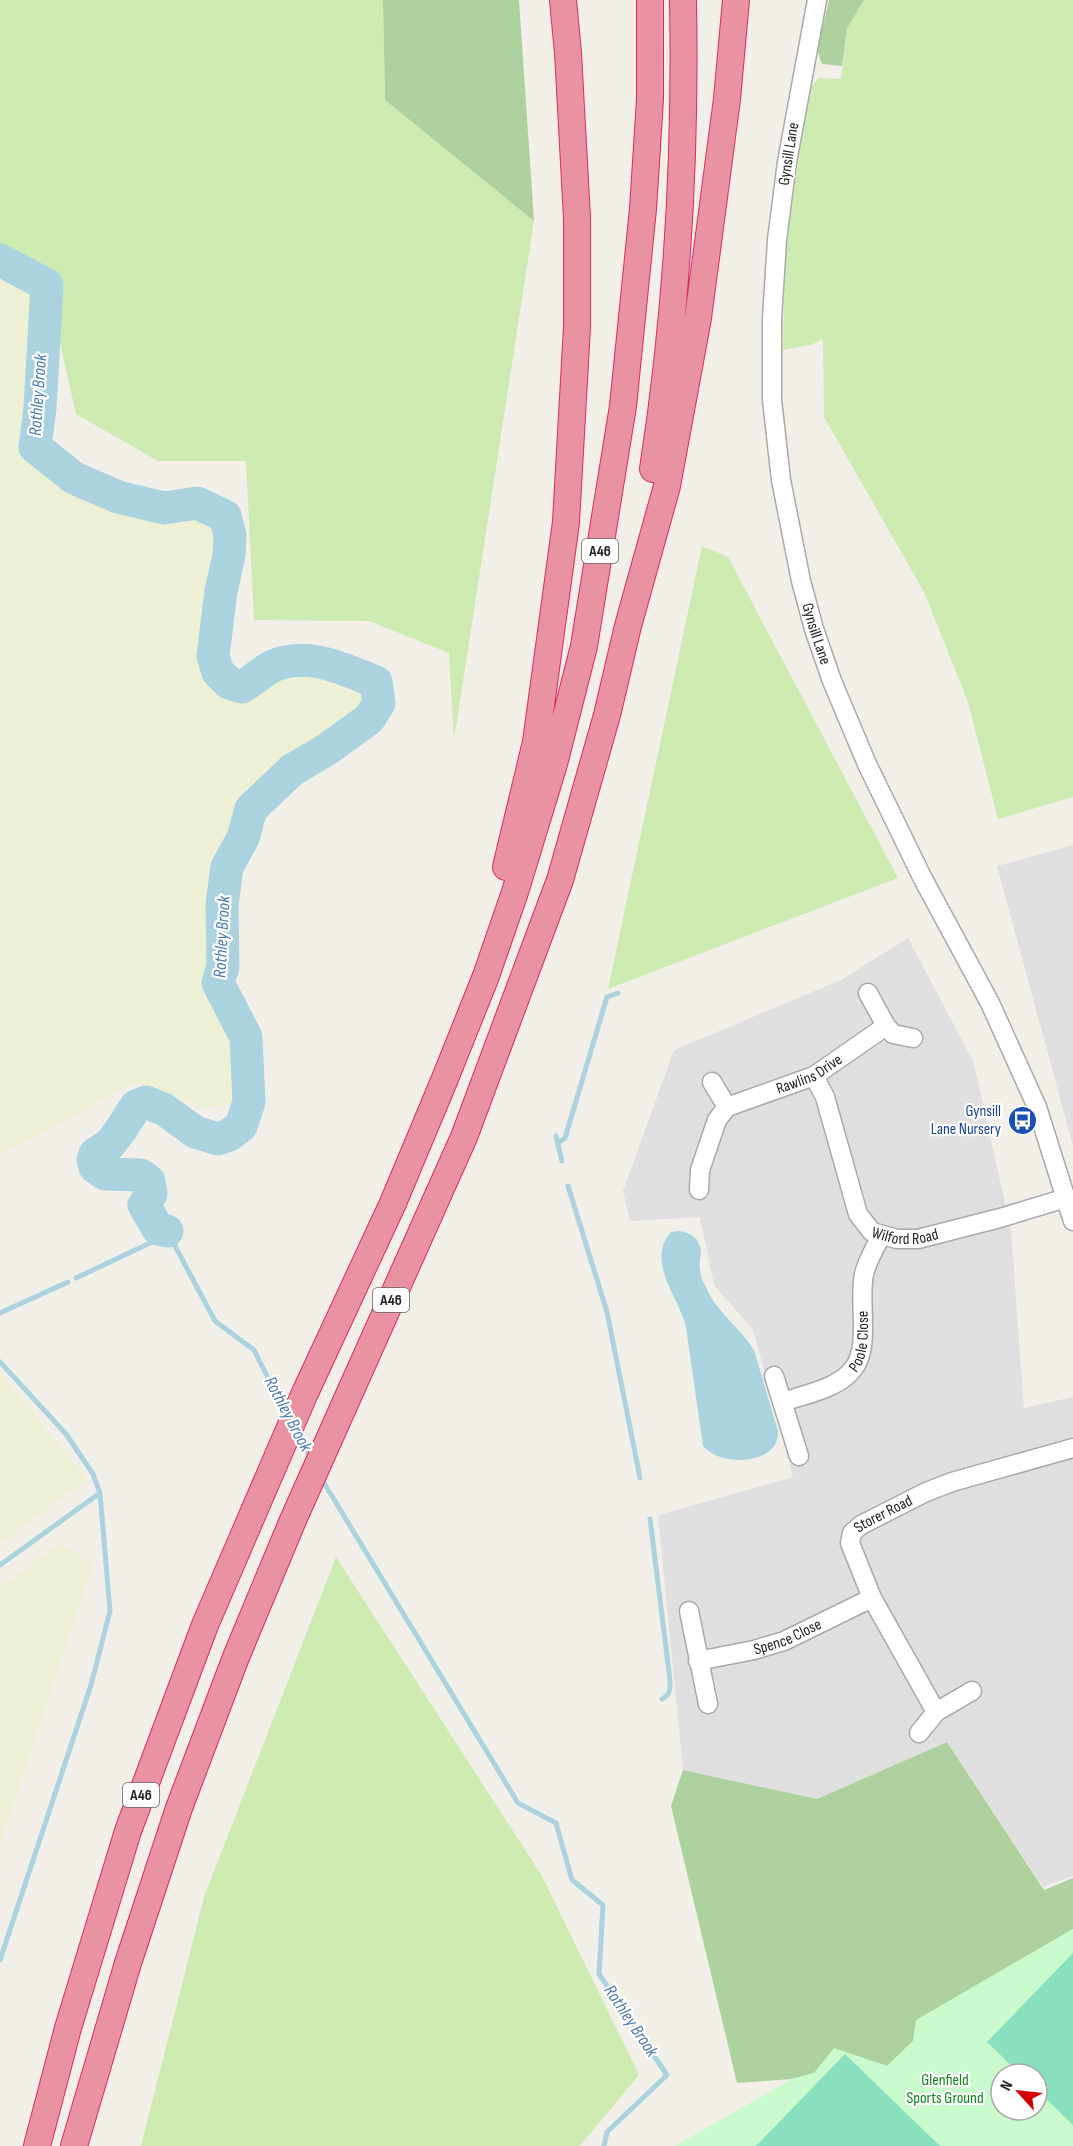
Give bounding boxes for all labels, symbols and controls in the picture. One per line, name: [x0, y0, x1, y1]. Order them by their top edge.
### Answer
street label: Gynsill Lane: [775, 121, 803, 187]
water label: Rothley Brook: [25, 352, 51, 437]
road number: A46: [582, 539, 618, 563]
street label: Gynsill Lane: [798, 601, 835, 667]
water label: Rothley Brook: [209, 894, 235, 978]
street label: Rawlins Drive: [774, 1050, 846, 1098]
place label: Gynsill Lane Nursery: [931, 1102, 1001, 1139]
bus stop icon: Gynsill Lane Nursery: [1006, 1104, 1038, 1136]
street label: Wilford Road: [870, 1223, 940, 1249]
road number: A46: [373, 1288, 409, 1312]
street label: Poole Close: [845, 1310, 873, 1376]
water label: Rothley Brook: [259, 1373, 317, 1456]
street label: Storer Road: [850, 1491, 915, 1537]
street label: Spence Close: [751, 1615, 825, 1659]
road number: A46: [123, 1783, 159, 1807]
water label: Rothley Brook: [599, 1981, 663, 2062]
north arrow: [989, 2062, 1049, 2122]
park label: Glenfield Sports Ground: [906, 2071, 984, 2108]
text: N: [997, 2078, 1017, 2094]

